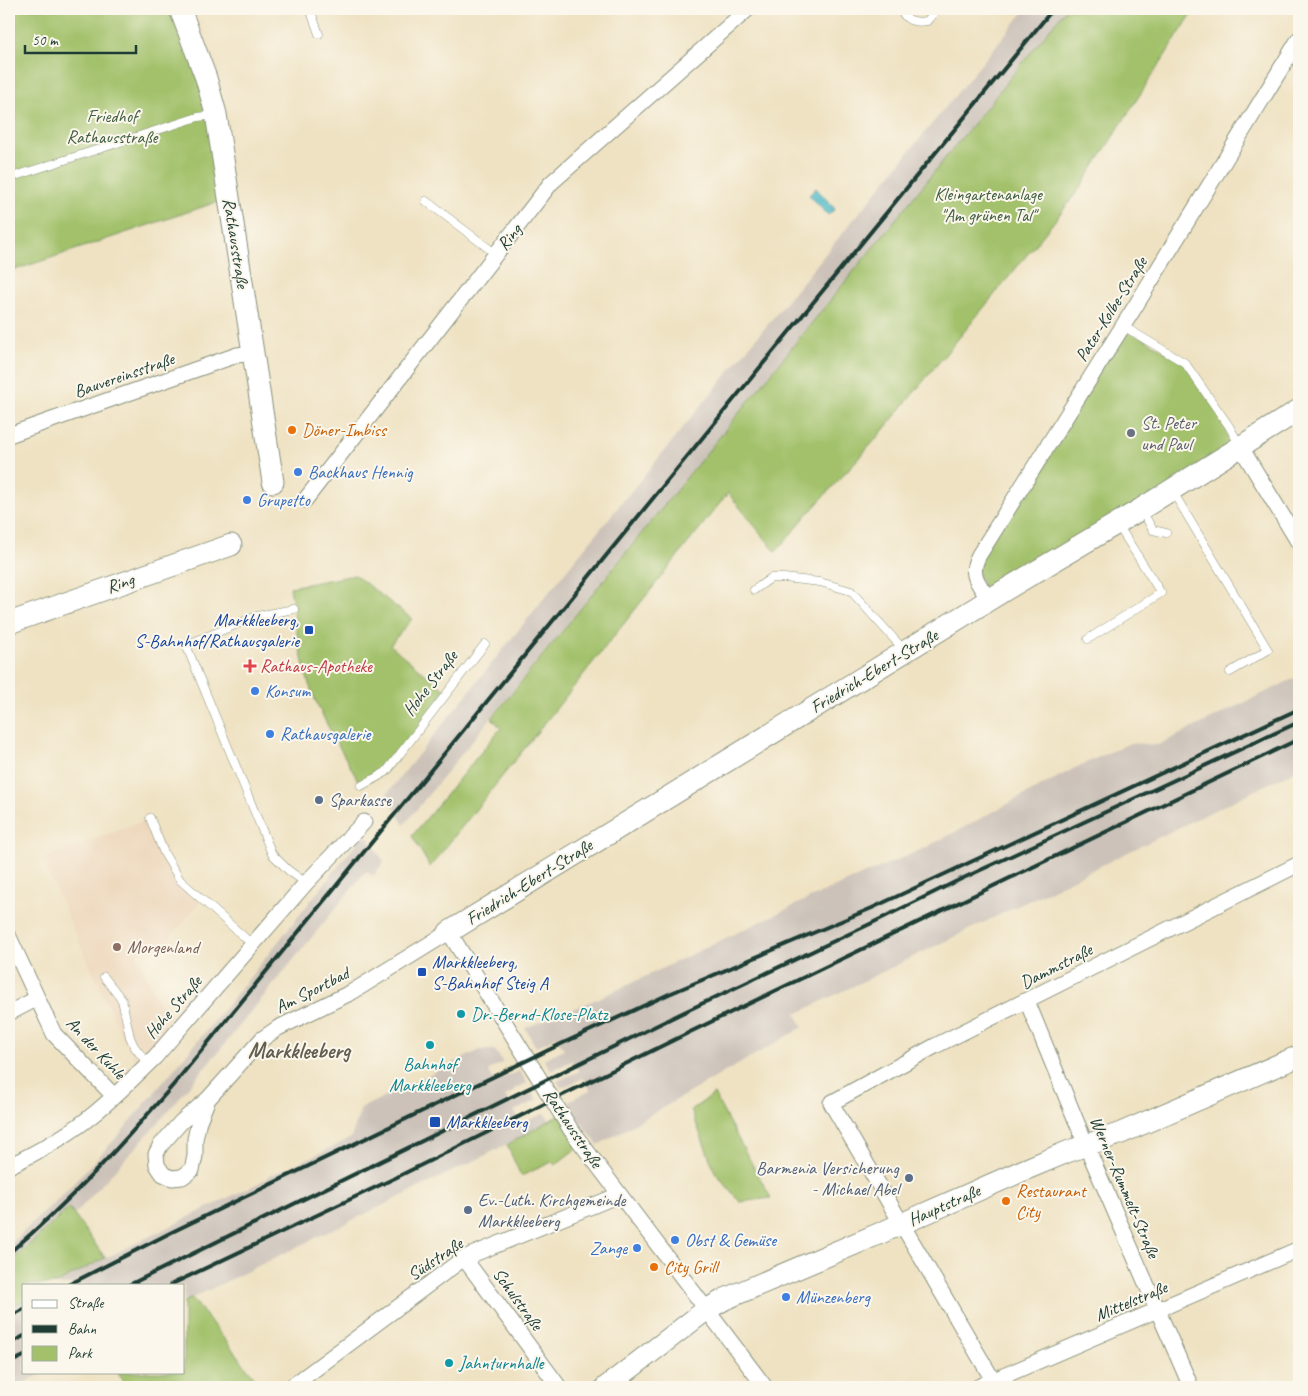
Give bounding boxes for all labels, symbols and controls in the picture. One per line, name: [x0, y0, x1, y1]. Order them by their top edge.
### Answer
scale bar: [25, 22, 136, 54]
text: 50 m: [32, 31, 59, 50]
park label: Friedhof Rathausstraße: [67, 105, 159, 148]
park label: Kleingartenanlage "Am grünen Tal": [934, 183, 1043, 226]
street label: Rathausstraße: [218, 196, 254, 291]
street label: Ring: [492, 218, 527, 255]
street label: Pater-Kolbe-Straße: [1070, 252, 1152, 365]
street label: Bauvereinsstraße: [71, 347, 178, 402]
place label: St. Peter und Paul: [1141, 412, 1198, 455]
place label: Döner-Imbiss: [302, 419, 388, 441]
marker: Döner-Imbiss: [286, 424, 298, 436]
marker: St. Peter und Paul: [1125, 427, 1137, 439]
place label: Backhaus Hennig: [308, 461, 414, 483]
marker: Backhaus Hennig: [292, 466, 304, 478]
place label: Grupetto: [257, 489, 311, 511]
marker: Grupetto: [241, 494, 253, 506]
street label: Ring: [103, 568, 138, 598]
place label: Markkleeberg, S-Bahnhof/Rathausgalerie: [135, 609, 300, 652]
marker: Markkleeberg, S-Bahnhof/Rathausgalerie: [303, 624, 315, 636]
street label: Friedrich-Ebert-Straße: [806, 624, 943, 718]
street label: Hohe Straße: [398, 645, 463, 720]
place label: Rathaus-Apotheke: [260, 655, 373, 677]
marker: Rathaus-Apotheke: [244, 660, 256, 672]
place label: Konsum: [265, 680, 311, 702]
marker: Konsum: [249, 685, 261, 697]
place label: Rathausgalerie: [280, 723, 371, 745]
marker: Rathausgalerie: [264, 728, 276, 740]
place label: Sparkasse: [329, 789, 392, 811]
marker: Sparkasse: [313, 794, 325, 806]
street label: Friedrich-Ebert-Straße: [462, 834, 597, 930]
place label: Morgenland: [127, 936, 202, 958]
street label: Dammstraße: [1016, 938, 1097, 994]
marker: Morgenland: [111, 941, 123, 953]
place label: Markkleeberg, S-Bahnhof Steig A: [432, 951, 549, 994]
street label: Am Sportbad: [271, 961, 355, 1018]
marker: Markkleeberg, S-Bahnhof Steig A: [416, 966, 428, 978]
street label: Hohe Straße: [140, 970, 207, 1043]
place label: Dr.-Bernd-Klose-Platz: [471, 1003, 609, 1025]
marker: Dr.-Bernd-Klose-Platz: [455, 1008, 467, 1020]
street label: An der Kuhle: [62, 1012, 131, 1085]
district label: Markkleeberg: [248, 1037, 352, 1065]
marker: Bahnhof Markkleeberg: [424, 1039, 436, 1051]
place label: Bahnhof Markkleeberg: [389, 1053, 472, 1096]
street label: Rathausstraße: [538, 1084, 608, 1173]
place label: Markkleeberg: [446, 1111, 529, 1133]
street label: Werner-Rummelt-Straße: [1085, 1113, 1165, 1262]
marker: Markkleeberg: [428, 1115, 442, 1129]
place label: Barmenia Versicherung - Michael Abel: [756, 1157, 902, 1200]
marker: Barmenia Versicherung - Michael Abel: [903, 1172, 915, 1184]
street label: Hauptstraße: [905, 1179, 984, 1231]
place label: Restaurant City: [1016, 1180, 1088, 1223]
place label: Ev.-Luth. Kirchgemeinde Markkleeberg: [478, 1189, 627, 1232]
marker: Restaurant City: [1000, 1195, 1012, 1207]
marker: Ev.-Luth. Kirchgemeinde Markkleeberg: [462, 1204, 474, 1216]
place label: Obst & Gemüse: [685, 1229, 777, 1251]
street label: Südstraße: [403, 1232, 468, 1285]
marker: Obst & Gemüse: [669, 1234, 681, 1246]
place label: Zange: [590, 1237, 628, 1259]
marker: Zange: [631, 1242, 643, 1254]
place label: City Grill: [664, 1256, 720, 1278]
marker: City Grill: [648, 1261, 660, 1273]
street label: Schulstraße: [488, 1264, 549, 1335]
street label: Mittelstraße: [1092, 1276, 1171, 1326]
legend: [22, 1284, 185, 1374]
place label: Münzenberg: [796, 1286, 871, 1308]
marker: Münzenberg: [780, 1291, 792, 1303]
text: Straße: [68, 1294, 104, 1313]
text: Bahn: [68, 1320, 96, 1339]
text: Park: [68, 1344, 93, 1363]
place label: Jahnturnhalle: [458, 1352, 544, 1374]
marker: Jahnturnhalle: [443, 1357, 455, 1369]

